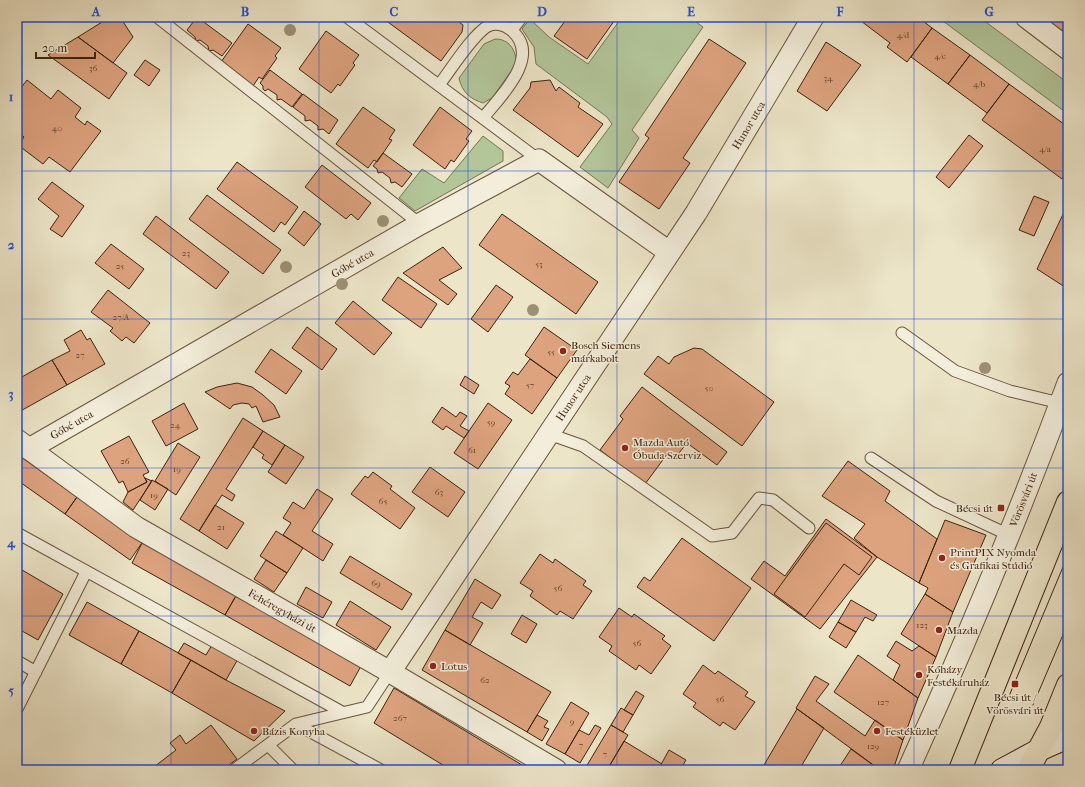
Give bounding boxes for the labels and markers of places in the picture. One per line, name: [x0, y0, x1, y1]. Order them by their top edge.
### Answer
place label: Bosch Siemens márkabolt: [571, 339, 640, 365]
marker: Bosch Siemens márkabolt: [558, 346, 568, 356]
place label: Mazda Autó Óbuda Szerviz: [633, 436, 701, 462]
marker: Mazda Autó Óbuda Szerviz: [620, 443, 630, 453]
place label: Bécsi út: [956, 502, 993, 515]
marker: Bécsi út: [996, 503, 1006, 513]
place label: PrintPIX Nyomda és Grafikai Stúdió: [950, 546, 1037, 572]
marker: PrintPIX Nyomda és Grafikai Stúdió: [937, 553, 947, 563]
place label: Mazda: [947, 624, 979, 637]
marker: Mazda: [934, 625, 944, 635]
place label: Lotus: [441, 660, 467, 673]
marker: Lotus: [428, 661, 438, 671]
place label: Kőházy Festékáruház: [927, 663, 990, 689]
marker: Kőházy Festékáruház: [914, 670, 924, 680]
marker: Bécsi út / Vörösvári út: [1010, 679, 1020, 689]
place label: Bécsi út / Vörösvári út: [985, 691, 1044, 717]
place label: Bázis Konyha: [262, 725, 326, 738]
place label: Festéküzlet: [885, 725, 939, 738]
marker: Bázis Konyha: [249, 726, 259, 736]
marker: Festéküzlet: [872, 726, 882, 736]

